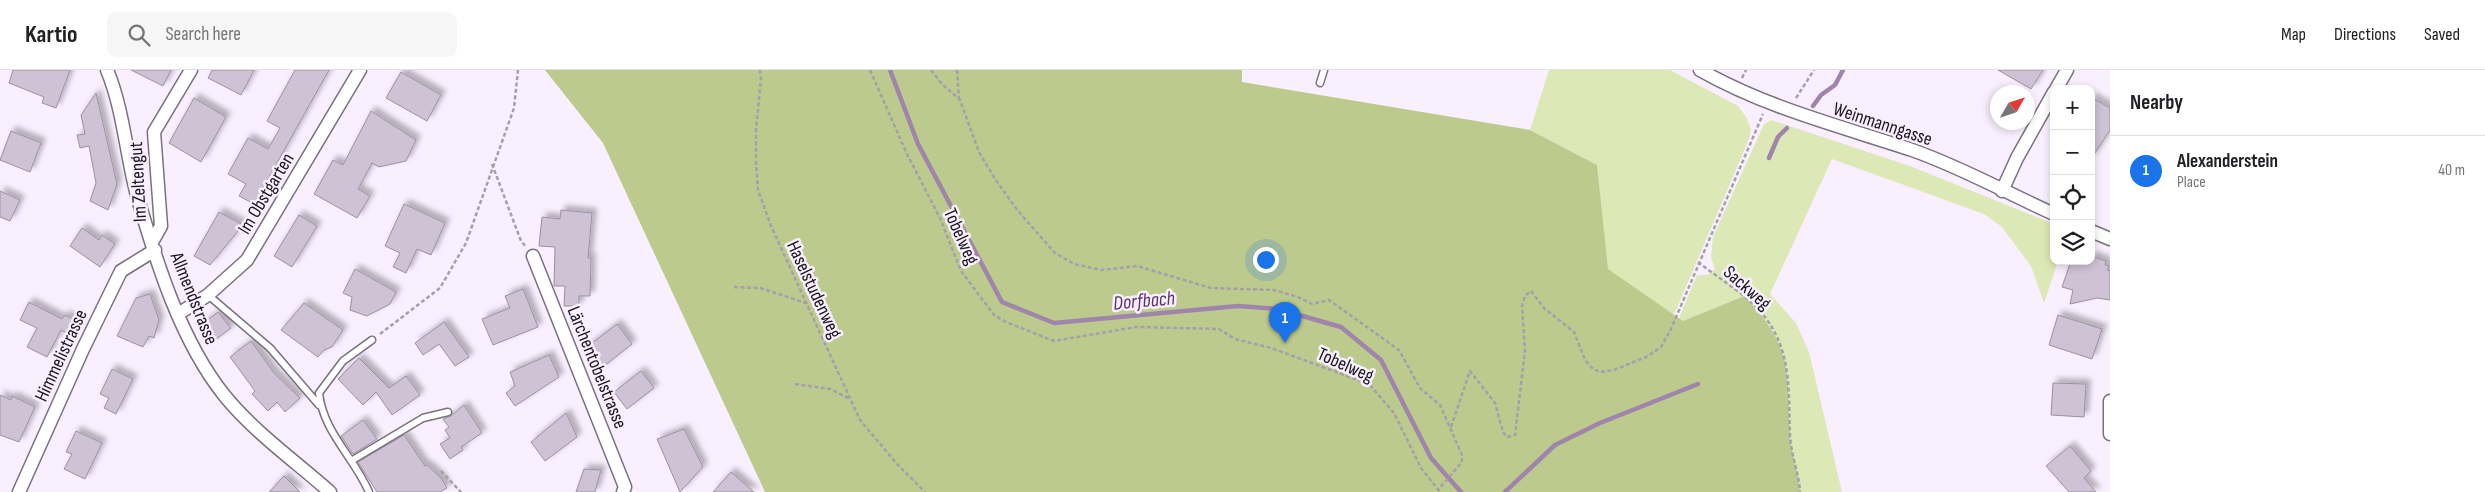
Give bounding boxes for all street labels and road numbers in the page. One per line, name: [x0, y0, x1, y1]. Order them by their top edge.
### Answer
street label: Weinmanngasse: [1830, 98, 1935, 151]
street label: Im Zeltengut: [125, 141, 152, 223]
street label: Im Obstgarten: [233, 149, 299, 239]
street label: Tobelweg: [938, 205, 983, 269]
street label: Haselstudenweg: [781, 237, 846, 342]
street label: Allmendstrasse: [164, 248, 223, 348]
street label: Sackweg: [1718, 261, 1776, 315]
street label: Lärchentobelstrasse: [562, 303, 632, 432]
street label: Himmelistrasse: [30, 306, 93, 405]
street label: Tobelweg: [1314, 343, 1377, 388]

